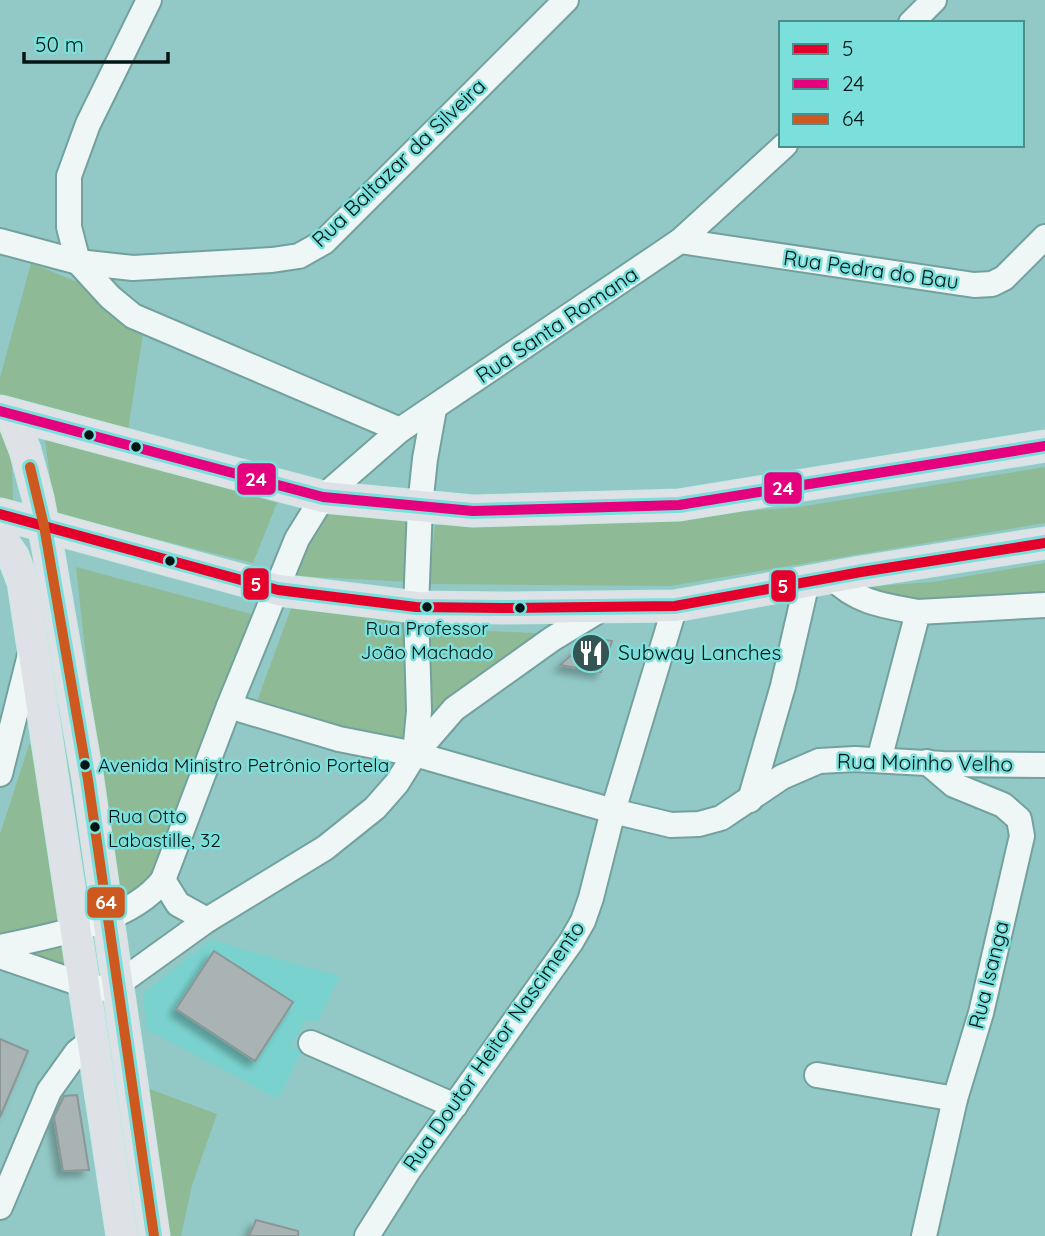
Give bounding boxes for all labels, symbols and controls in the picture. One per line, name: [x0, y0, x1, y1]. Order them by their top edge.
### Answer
scale bar: [24, 21, 168, 65]
legend: [779, 21, 1024, 147]
text: 50 m: [35, 31, 84, 57]
text: 5: [842, 35, 853, 61]
text: 24: [842, 70, 864, 96]
street label: Rua Baltazar da Silveira: [306, 72, 491, 252]
text: 64: [842, 105, 865, 131]
street label: Rua Pedra do Bau: [782, 244, 960, 294]
street label: Rua Santa Romana: [470, 260, 642, 388]
unlabelled marker: [82, 428, 96, 442]
unlabelled marker: [129, 440, 143, 454]
line badge: 24: [236, 462, 277, 496]
text: 24: [245, 467, 267, 491]
line badge: 24: [763, 471, 803, 505]
text: 24: [772, 476, 794, 500]
unlabelled marker: [163, 554, 177, 568]
line badge: 5: [242, 567, 270, 601]
line badge: 5: [770, 569, 797, 603]
text: 5: [251, 572, 261, 596]
text: 5: [778, 574, 788, 598]
marker: Rua Professor João Machado: [420, 600, 434, 614]
unlabelled marker: [513, 601, 527, 615]
place label: Rua Professor João Machado: [361, 616, 493, 664]
restaurant icon: Subway Lanches: [570, 632, 612, 674]
place label: Subway Lanches: [618, 639, 781, 665]
street label: Rua Moinho Velho: [837, 747, 1013, 777]
place label: Avenida Ministro Petrônio Portela: [98, 753, 389, 777]
marker: Avenida Ministro Petrônio Portela: [78, 758, 92, 772]
place label: Rua Otto Labastille, 32: [108, 804, 221, 852]
marker: Rua Otto Labastille, 32: [88, 820, 102, 834]
line badge: 64: [86, 886, 126, 919]
text: 64: [95, 890, 117, 914]
street label: Rua Doutor Heitor Nascimento: [397, 916, 590, 1175]
street label: Rua Isanga: [962, 918, 1014, 1031]

